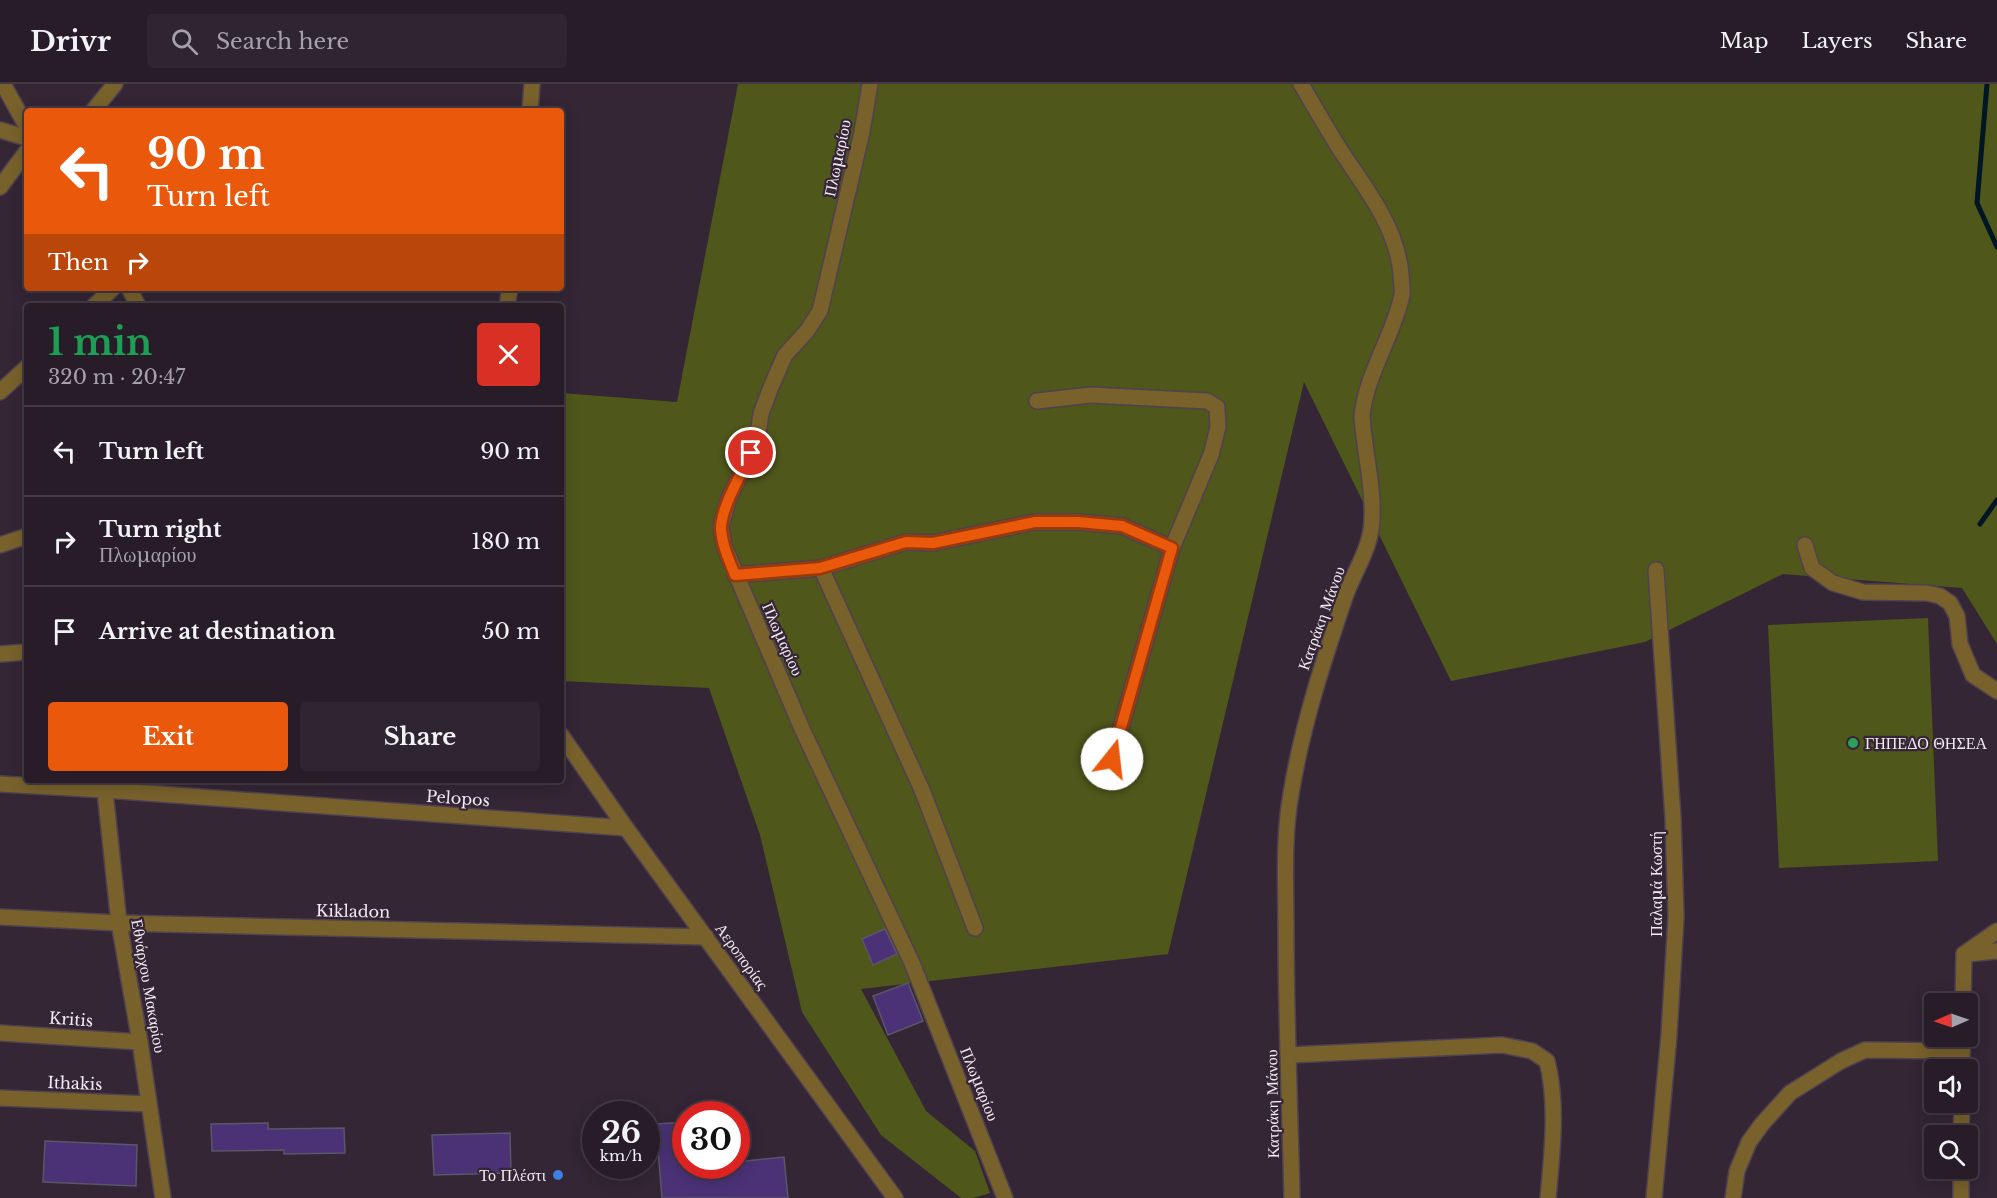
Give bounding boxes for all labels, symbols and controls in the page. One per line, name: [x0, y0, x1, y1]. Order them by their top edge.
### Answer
search box: [147, 14, 567, 68]
text: Drivr: [30, 24, 111, 59]
icon: search: [168, 25, 201, 58]
text: Search here: [216, 28, 349, 55]
text: Map: [1720, 28, 1769, 54]
text: Layers: [1802, 28, 1873, 54]
text: Share: [1906, 28, 1967, 54]
street label: Πλωμαρίου: [819, 118, 855, 198]
text: 90 m: [147, 128, 265, 180]
icon: left: [48, 132, 126, 210]
text: Turn left: [147, 180, 270, 213]
icon: right: [121, 246, 154, 279]
text: Then: [48, 249, 109, 276]
text: 1 min: [48, 320, 152, 365]
button: close: [477, 323, 540, 386]
text: 320 m · 20:47: [48, 365, 185, 389]
pin: [725, 427, 776, 478]
icon: left: [48, 435, 81, 468]
icon: arrive: [734, 436, 767, 469]
text: Turn left: [99, 438, 204, 465]
text: 90 m: [480, 438, 540, 465]
text: Turn right: [99, 516, 221, 543]
icon: right: [48, 525, 81, 558]
text: 180 m: [471, 528, 540, 555]
text: Πλωμαρίου: [99, 543, 196, 567]
street label: Κατράκη Μάνου: [1293, 563, 1349, 673]
street label: Πλωμαρίου: [758, 599, 808, 679]
icon: arrive: [48, 615, 81, 648]
text: Arrive at destination: [99, 618, 336, 645]
text: 50 m: [482, 618, 540, 645]
button: Exit: [48, 702, 288, 771]
button: Share: [300, 702, 540, 771]
position arrow: [1080, 727, 1144, 791]
place label: ΓΗΠΕΔΟ ΘΗΣΕΑ: [1865, 733, 1987, 753]
marker: ΓΗΠΕΔΟ ΘΗΣΕΑ: [1846, 736, 1860, 750]
street label: Pelopos: [425, 786, 491, 810]
street label: Παλαμά Κωστή: [1646, 831, 1666, 937]
street label: Kikladon: [316, 900, 390, 922]
street label: Εθνάρχου Μακαρίου: [127, 918, 171, 1054]
street label: Αεροπορίας: [711, 919, 773, 994]
north arrow: [1924, 993, 1978, 1047]
map controls: [1924, 993, 1978, 1179]
street label: Kritis: [48, 1007, 94, 1031]
street label: Πλωμαρίου: [956, 1044, 1004, 1124]
street label: Κατράκη Μάνου: [1261, 1049, 1283, 1159]
button: sound: [1924, 1059, 1978, 1113]
street label: Ithakis: [47, 1072, 103, 1094]
speed limit sign: 30: [672, 1101, 750, 1179]
text: 26: [601, 1114, 641, 1151]
button: search: [1924, 1125, 1978, 1179]
text: km/h: [600, 1146, 642, 1165]
place label: Το Πλέστι: [479, 1165, 547, 1185]
marker: Το Πλέστι: [551, 1168, 565, 1182]

